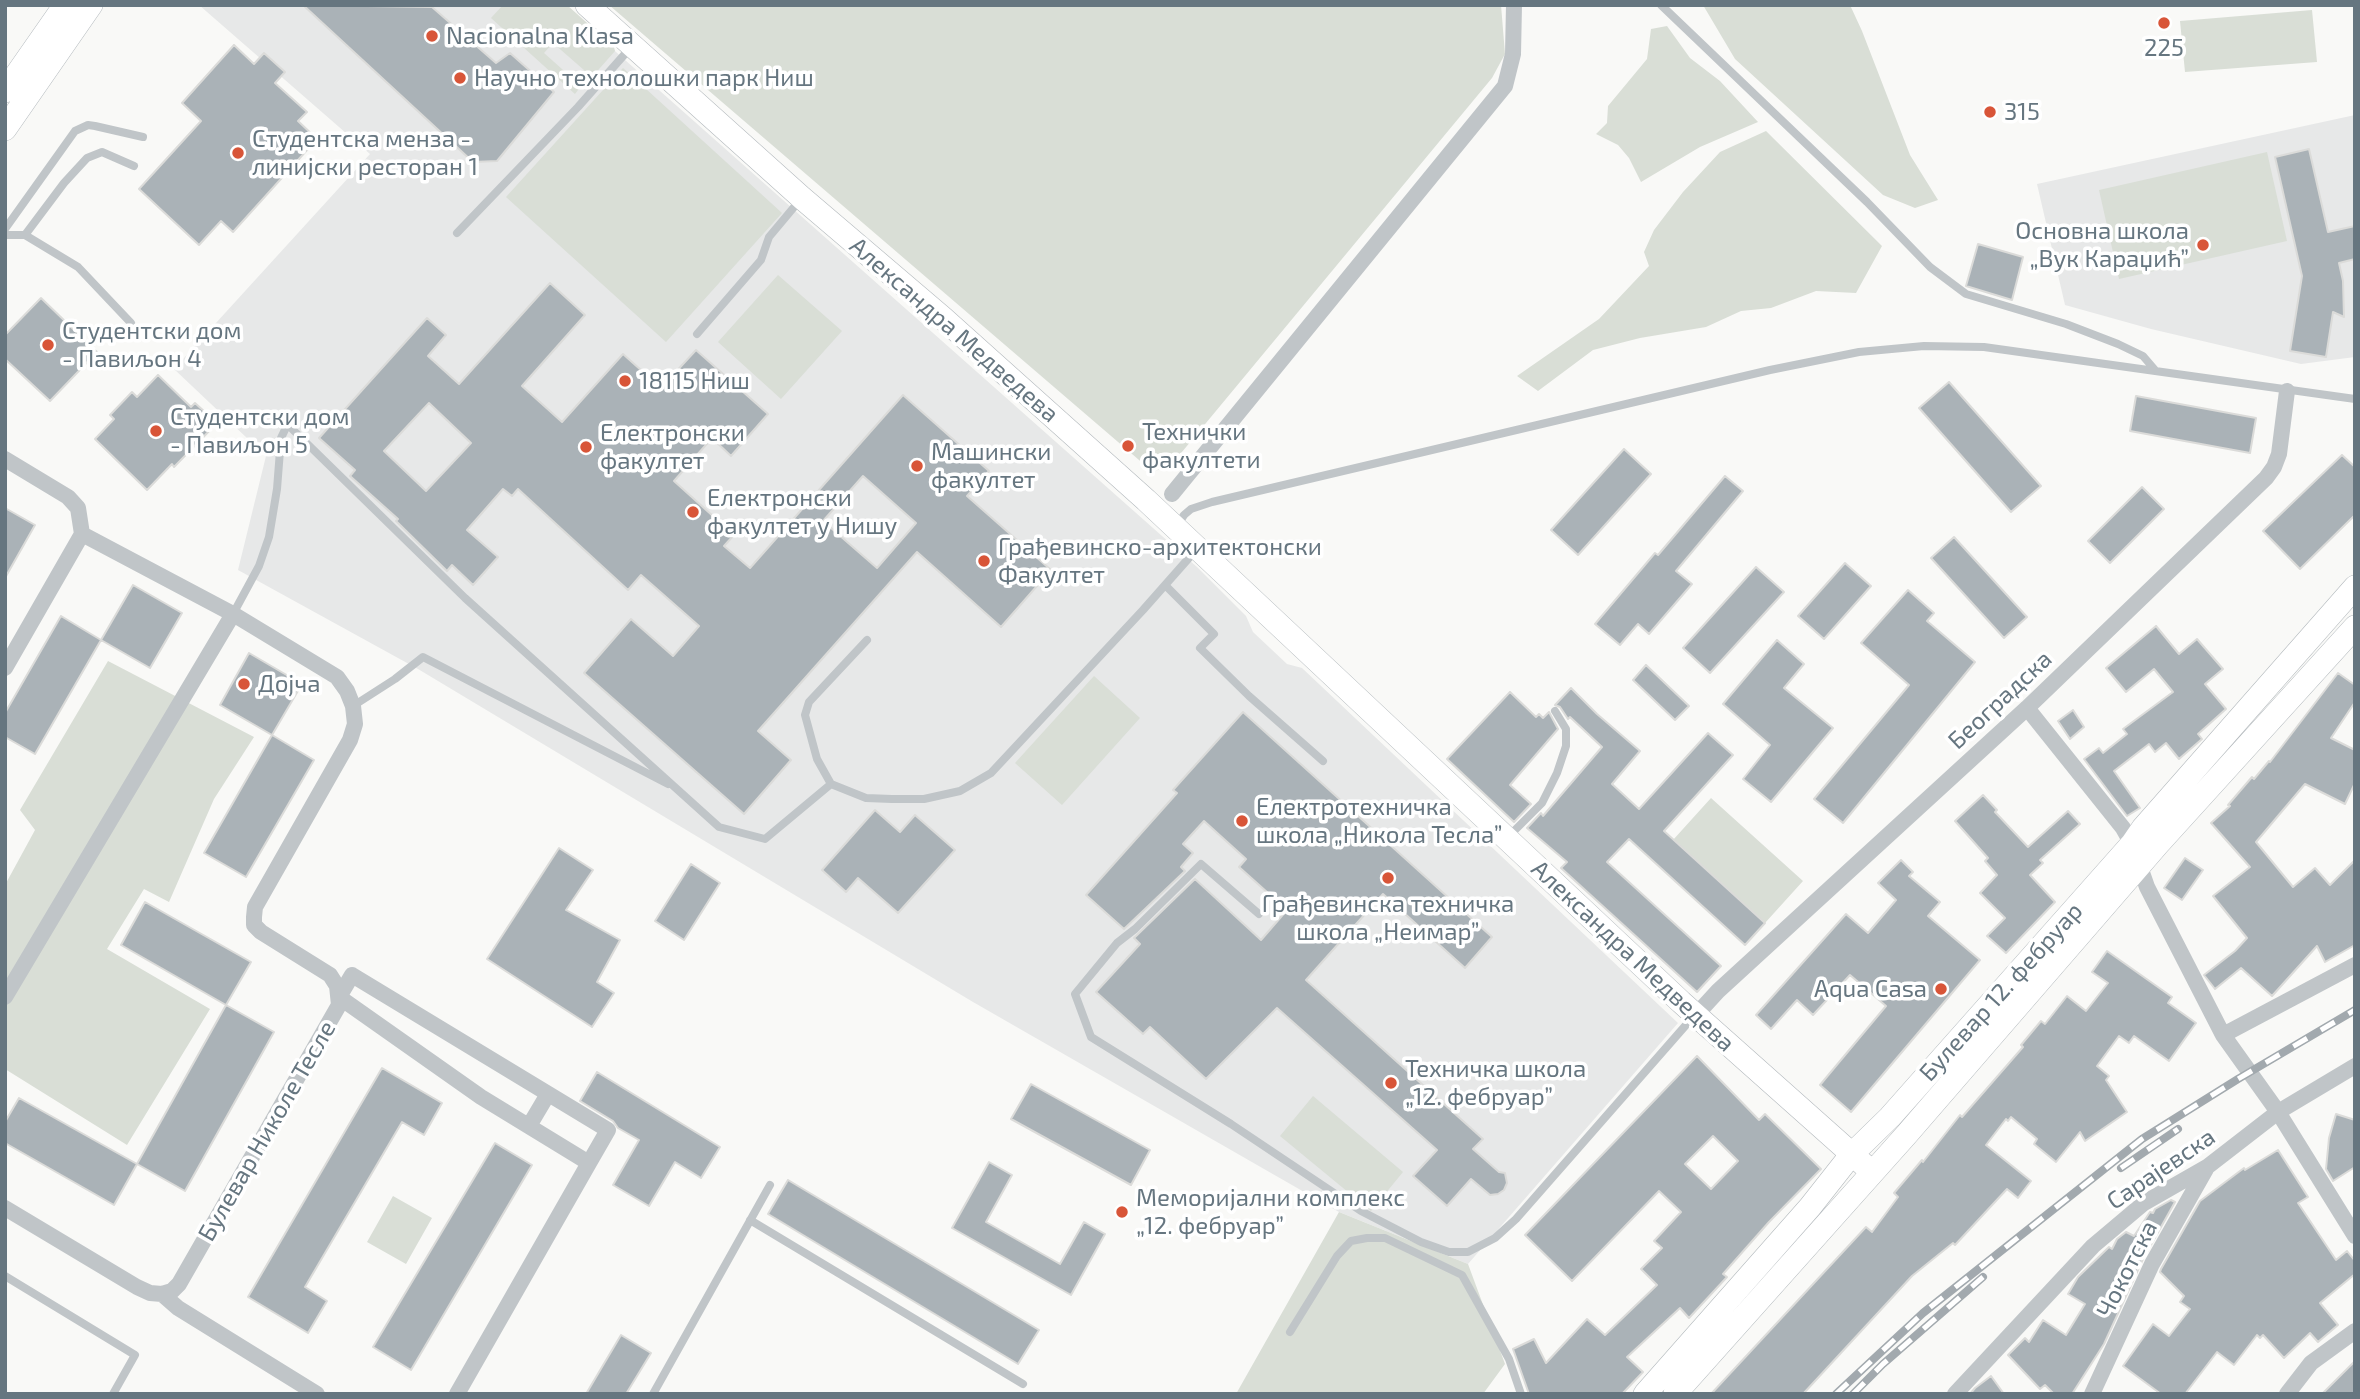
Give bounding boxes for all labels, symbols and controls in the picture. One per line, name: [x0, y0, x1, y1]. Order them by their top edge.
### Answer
marker: 225: [2156, 15, 2172, 31]
place label: Nacionalna Klasa: [446, 22, 634, 50]
marker: Nacionalna Klasa: [424, 28, 440, 44]
place label: 225: [2144, 34, 2184, 62]
place label: Научно технолошки парк Ниш: [474, 64, 814, 92]
marker: Научно технолошки парк Ниш: [452, 70, 468, 86]
place label: 315: [2004, 98, 2040, 126]
marker: 315: [1982, 104, 1998, 120]
place label: Студентска менза - линијски ресторан 1: [252, 125, 478, 181]
marker: Студентска менза - линијски ресторан 1: [230, 145, 246, 161]
place label: Основна школа „Вук Караџић”: [2015, 217, 2189, 273]
street label: Александра Медведева: [844, 231, 1064, 429]
marker: Основна школа „Вук Караџић”: [2195, 237, 2211, 253]
place label: Студентски дом - Павиљон 4: [62, 317, 241, 373]
marker: Студентски дом - Павиљон 4: [40, 337, 56, 353]
place label: 18115 Ниш: [639, 367, 750, 395]
marker: 18115 Ниш: [617, 373, 633, 389]
place label: Студентски дом - Павиљон 5: [170, 403, 349, 459]
place label: Технички факултети: [1142, 418, 1261, 474]
place label: Електронски факултет: [600, 419, 745, 475]
marker: Студентски дом - Павиљон 5: [148, 423, 164, 439]
place label: Машински факултет: [931, 438, 1051, 494]
marker: Технички факултети: [1120, 438, 1136, 454]
marker: Електронски факултет: [578, 439, 594, 455]
marker: Машински факултет: [909, 458, 925, 474]
place label: Електронски факултет у Нишу: [707, 484, 897, 540]
marker: Електронски факултет у Нишу: [685, 504, 701, 520]
place label: Грађевинско-архитектонски Факултет: [998, 533, 1322, 589]
marker: Грађевинско-архитектонски Факултет: [976, 553, 992, 569]
street label: Београдска: [1942, 645, 2058, 755]
place label: Дојча: [258, 670, 320, 698]
marker: Дојча: [236, 676, 252, 692]
place label: Електротехничка школа „Никола Тесла”: [1256, 793, 1502, 849]
marker: Електротехничка школа „Никола Тесла”: [1234, 813, 1250, 829]
street label: Александра Медведева: [1525, 854, 1741, 1058]
marker: Грађевинска техничка школа „Неимар”: [1380, 870, 1396, 886]
place label: Грађевинска техничка школа „Неимар”: [1262, 890, 1514, 946]
street label: Булевар 12. фебруар: [1913, 897, 2089, 1087]
place label: Aqua Casa: [1814, 975, 1927, 1003]
marker: Aqua Casa: [1933, 981, 1949, 997]
street label: Булевар Николе Тесле: [192, 1016, 342, 1246]
place label: Техничка школа „12. фебруар”: [1405, 1055, 1586, 1111]
marker: Техничка школа „12. фебруар”: [1383, 1075, 1399, 1091]
street label: Сарајевска: [2101, 1122, 2221, 1216]
place label: Меморијални комплекс „12. фебруар”: [1136, 1184, 1405, 1240]
marker: Меморијални комплекс „12. фебруар”: [1114, 1204, 1130, 1220]
street label: Чокотска: [2090, 1216, 2164, 1322]

